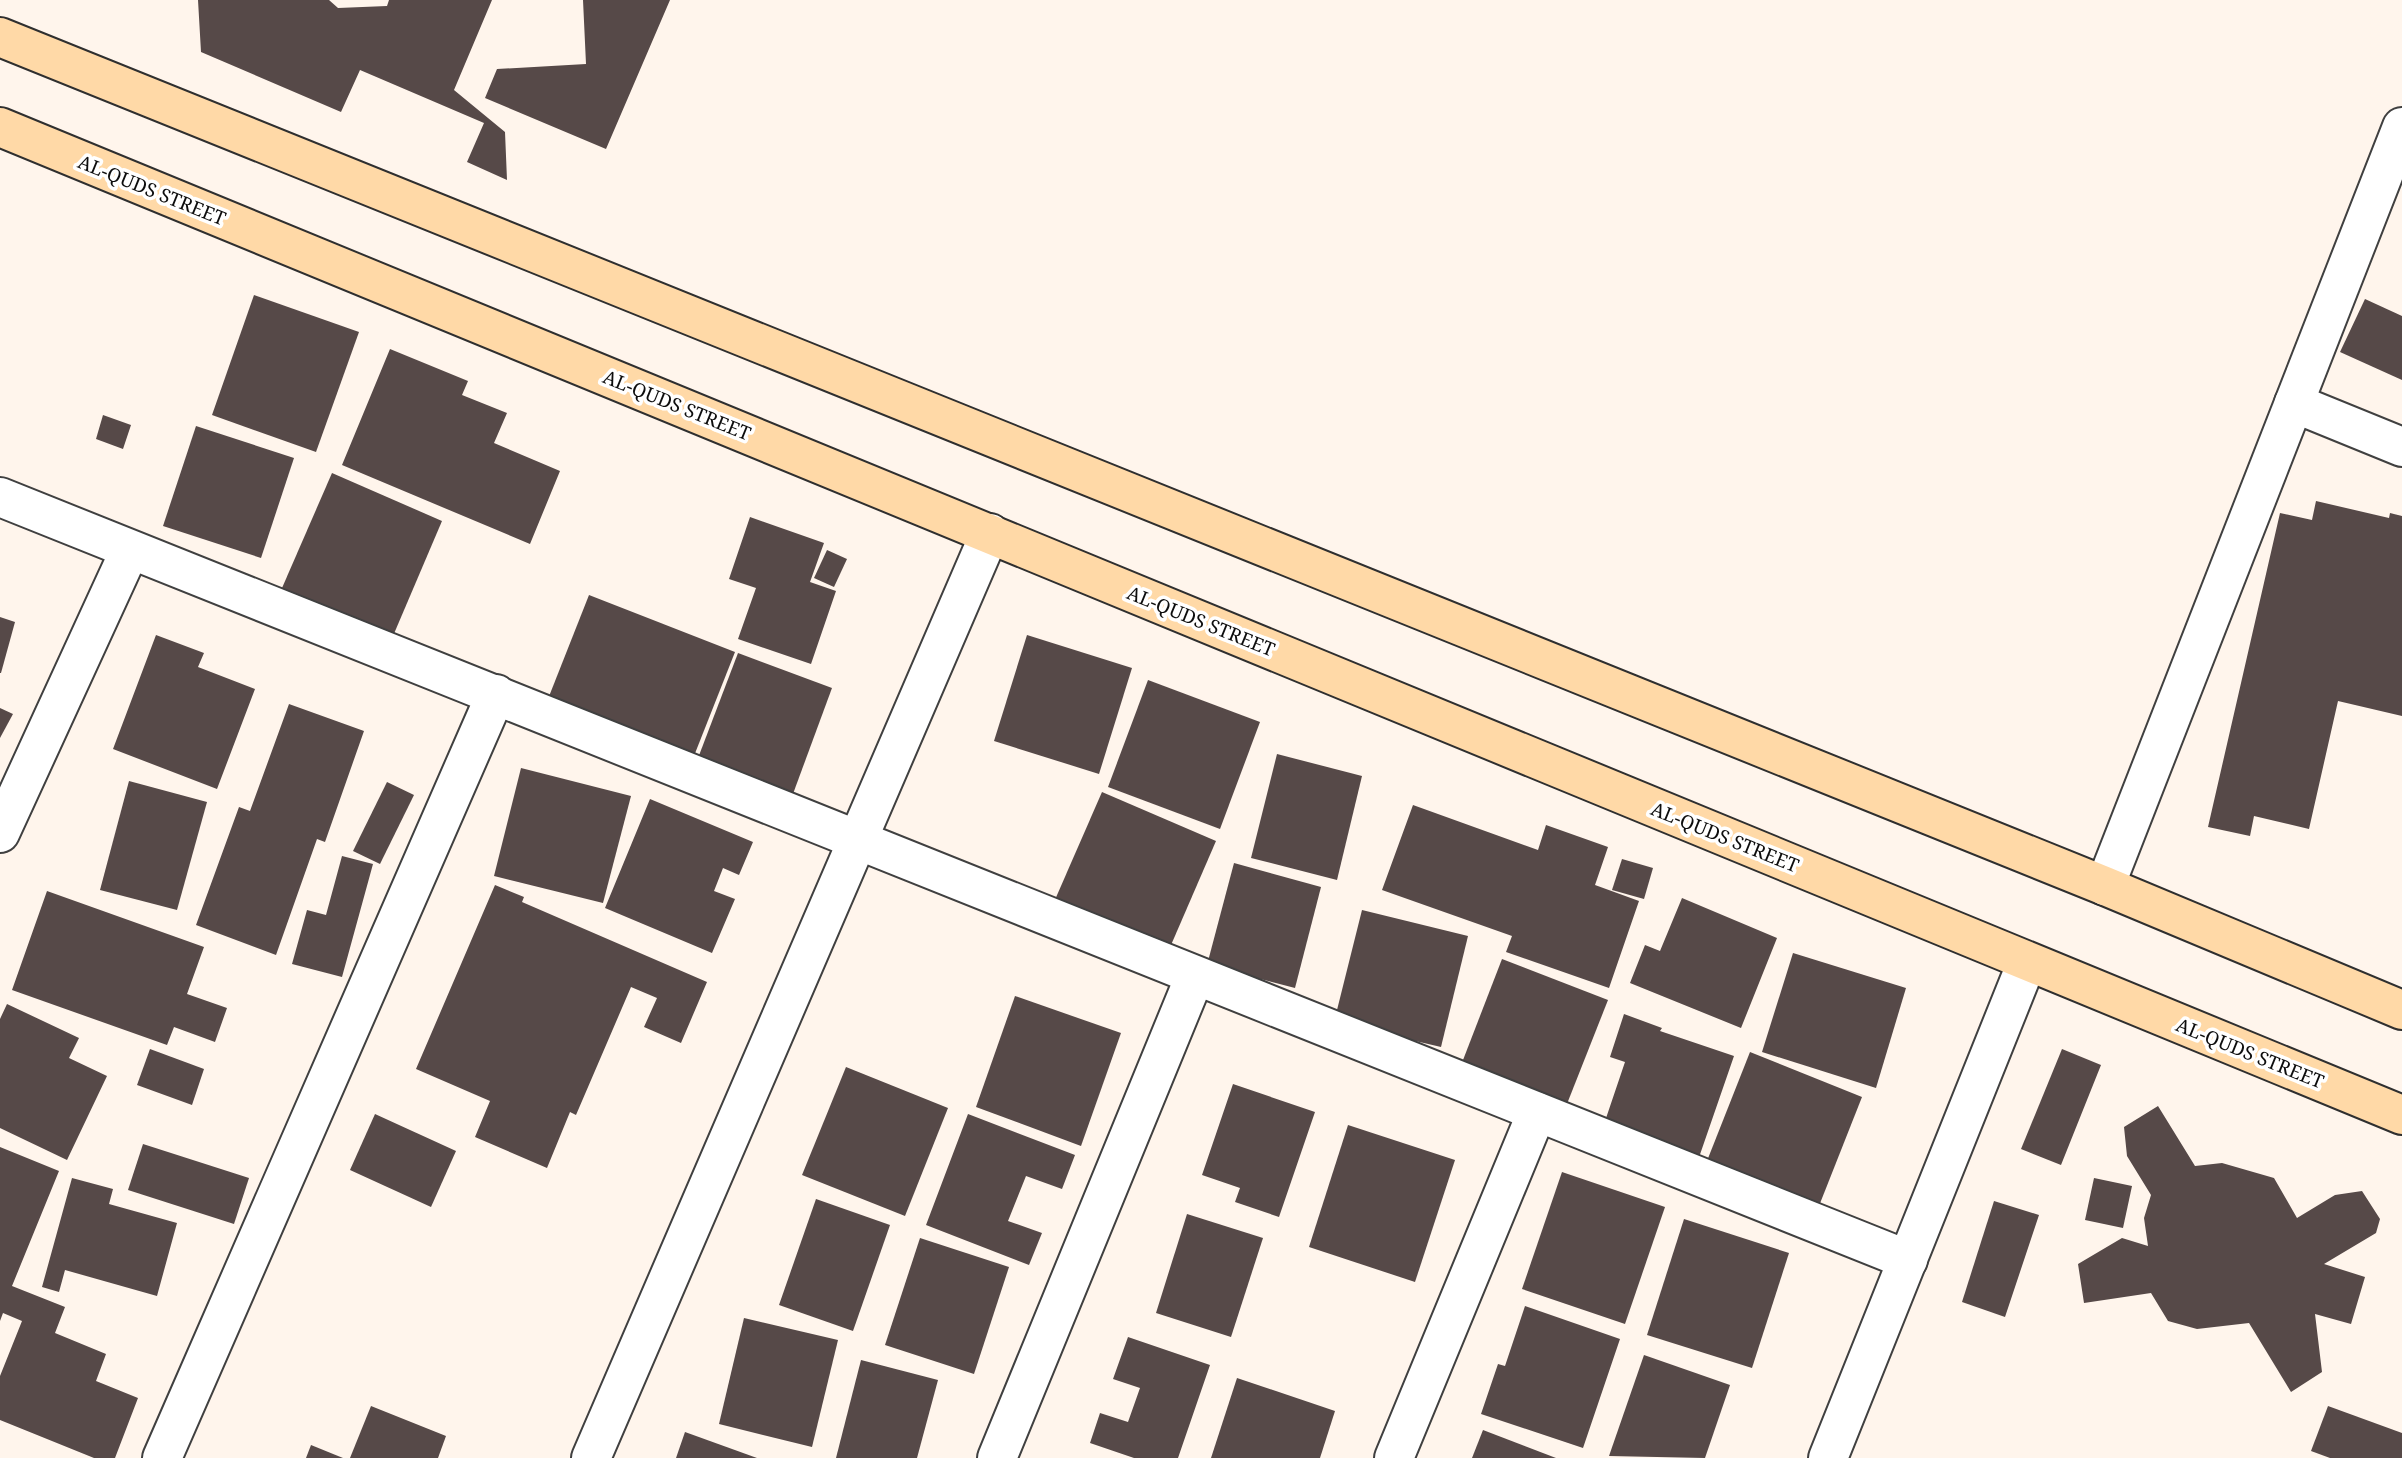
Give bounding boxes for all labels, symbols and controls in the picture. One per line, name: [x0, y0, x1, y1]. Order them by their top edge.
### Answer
street label: AL-QUDS STREET: [74, 148, 230, 232]
street label: AL-QUDS STREET: [599, 363, 755, 447]
street label: AL-QUDS STREET: [1123, 579, 1279, 663]
street label: AL-QUDS STREET: [1647, 795, 1803, 879]
street label: AL-QUDS STREET: [2172, 1011, 2328, 1095]

